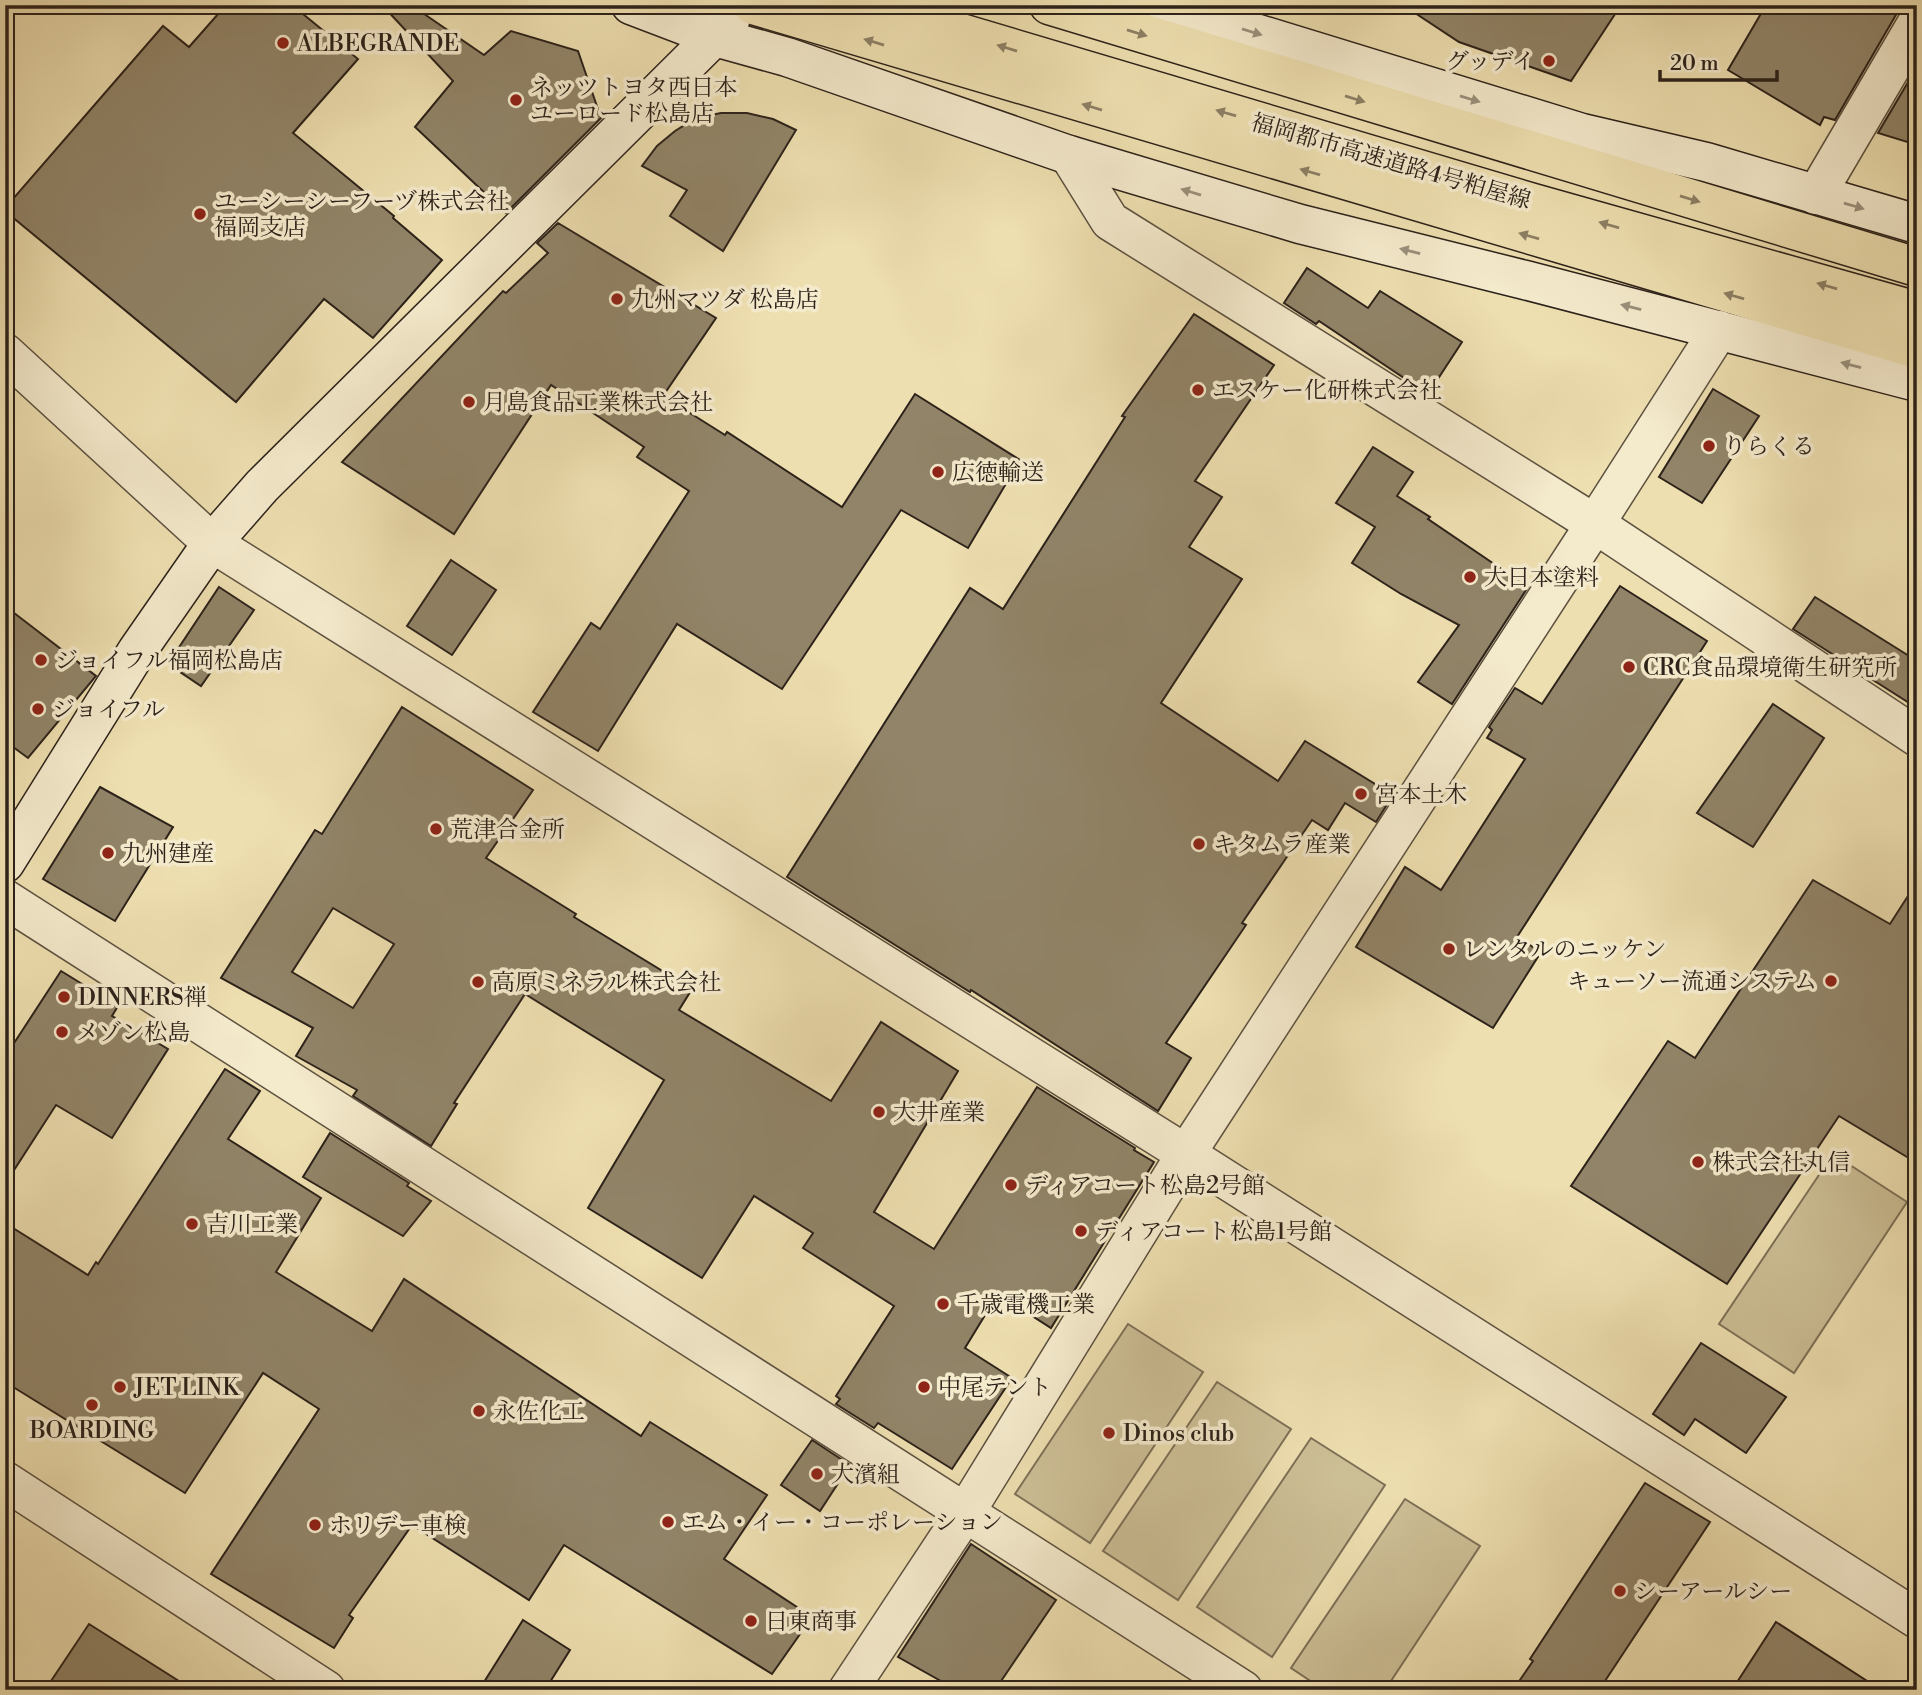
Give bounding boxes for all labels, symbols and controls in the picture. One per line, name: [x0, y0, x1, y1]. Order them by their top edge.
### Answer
one-way arrow: [1242, 28, 1263, 38]
one-way arrow: [1127, 29, 1148, 39]
place label: ALBEGRANDE: [296, 30, 459, 58]
marker: ALBEGRANDE: [275, 35, 291, 51]
one-way arrow: [864, 36, 885, 46]
scale bar: [1660, 38, 1777, 82]
one-way arrow: [997, 42, 1018, 52]
place label: グッデイ: [1446, 48, 1535, 76]
text: 20 m: [1670, 51, 1719, 77]
marker: グッデイ: [1541, 53, 1557, 69]
place label: ネッツトヨタ西日本 ユーロード松島店: [530, 74, 737, 128]
marker: ネッツトヨタ西日本 ユーロード松島店: [508, 92, 524, 108]
one-way arrow: [1345, 94, 1366, 104]
one-way arrow: [1460, 94, 1481, 104]
one-way arrow: [1081, 102, 1102, 112]
one-way arrow: [1215, 107, 1236, 117]
street label: 福岡都市高速道路4号粕屋線: [1248, 109, 1534, 215]
one-way arrow: [1300, 166, 1321, 176]
one-way arrow: [1180, 186, 1201, 196]
place label: ユーシーシーフーヅ株式会社 福岡支店: [214, 188, 509, 242]
one-way arrow: [1680, 195, 1701, 205]
one-way arrow: [1843, 201, 1865, 212]
marker: ユーシーシーフーヅ株式会社 福岡支店: [192, 206, 208, 222]
one-way arrow: [1598, 219, 1619, 229]
one-way arrow: [1518, 230, 1539, 240]
one-way arrow: [1399, 246, 1421, 257]
one-way arrow: [1817, 281, 1838, 291]
place label: 九州マツダ 松島店: [631, 286, 819, 314]
one-way arrow: [1723, 290, 1744, 300]
marker: 九州マツダ 松島店: [609, 291, 625, 307]
one-way arrow: [1620, 301, 1642, 312]
one-way arrow: [1840, 359, 1862, 370]
place label: エスケー化研株式会社: [1212, 377, 1442, 405]
marker: エスケー化研株式会社: [1190, 382, 1206, 398]
place label: 月島食品工業株式会社: [483, 389, 713, 417]
marker: 月島食品工業株式会社: [461, 394, 477, 410]
place label: りらくる: [1723, 433, 1815, 461]
marker: りらくる: [1701, 438, 1717, 454]
place label: 広徳輸送: [952, 459, 1044, 487]
marker: 広徳輸送: [930, 464, 946, 480]
place label: 大日本塗料: [1484, 564, 1599, 592]
marker: 大日本塗料: [1462, 569, 1478, 585]
place label: ジョイフル福岡松島店: [55, 647, 283, 675]
marker: ジョイフル福岡松島店: [33, 652, 49, 668]
place label: CRC食品環境衛生研究所: [1643, 654, 1897, 682]
marker: CRC食品環境衛生研究所: [1621, 659, 1637, 675]
place label: ジョイフル: [52, 696, 165, 724]
marker: ジョイフル: [30, 701, 46, 717]
place label: 宮本土木: [1375, 781, 1467, 809]
marker: 宮本土木: [1353, 786, 1369, 802]
place label: 荒津合金所: [450, 816, 565, 844]
marker: 荒津合金所: [428, 821, 444, 837]
place label: キタムラ産業: [1213, 831, 1351, 859]
marker: キタムラ産業: [1191, 836, 1207, 852]
place label: 九州建産: [122, 840, 214, 868]
marker: 九州建産: [100, 845, 116, 861]
place label: レンタルのニッケン: [1463, 936, 1666, 964]
marker: レンタルのニッケン: [1441, 941, 1457, 957]
place label: キューソー流通システム: [1567, 968, 1817, 996]
place label: 高原ミネラル株式会社: [492, 969, 721, 997]
marker: キューソー流通システム: [1823, 973, 1839, 989]
marker: 高原ミネラル株式会社: [470, 974, 486, 990]
place label: DINNERS禅: [78, 984, 207, 1012]
marker: DINNERS禅: [56, 989, 72, 1005]
place label: メゾン松島: [76, 1019, 190, 1047]
marker: メゾン松島: [54, 1024, 70, 1040]
place label: 大井産業: [893, 1099, 985, 1127]
marker: 大井産業: [871, 1104, 887, 1120]
place label: 株式会社丸信: [1712, 1149, 1850, 1177]
marker: 株式会社丸信: [1690, 1154, 1706, 1170]
place label: ディアコート松島2号館: [1025, 1172, 1265, 1200]
marker: ディアコート松島2号館: [1003, 1177, 1019, 1193]
place label: 吉川工業: [206, 1211, 298, 1239]
marker: 吉川工業: [184, 1216, 200, 1232]
place label: ディアコート松島1号館: [1095, 1218, 1332, 1246]
marker: ディアコート松島1号館: [1073, 1223, 1089, 1239]
place label: 千歳電機工業: [957, 1291, 1095, 1319]
marker: 千歳電機工業: [935, 1296, 951, 1312]
place label: JET LINK: [133, 1374, 241, 1402]
place label: 中尾テント: [938, 1374, 1052, 1402]
marker: JET LINK: [112, 1379, 128, 1395]
marker: 中尾テント: [916, 1379, 932, 1395]
marker: BOARDING: [84, 1397, 100, 1413]
place label: 永佐化工: [493, 1398, 585, 1426]
marker: 永佐化工: [471, 1403, 487, 1419]
place label: BOARDING: [29, 1417, 154, 1445]
place label: Dinos club: [1123, 1420, 1234, 1448]
marker: Dinos club: [1101, 1425, 1117, 1441]
place label: 大濱組: [831, 1461, 900, 1489]
marker: 大濱組: [809, 1466, 825, 1482]
place label: エム・イー・コーポレーション: [682, 1509, 1003, 1537]
place label: ホリデー車検: [329, 1512, 467, 1540]
marker: エム・イー・コーポレーション: [660, 1514, 676, 1530]
marker: ホリデー車検: [307, 1517, 323, 1533]
place label: シーアールシー: [1634, 1578, 1792, 1606]
marker: シーアールシー: [1612, 1583, 1628, 1599]
place label: 日東商事: [765, 1608, 857, 1636]
marker: 日東商事: [743, 1613, 759, 1629]

